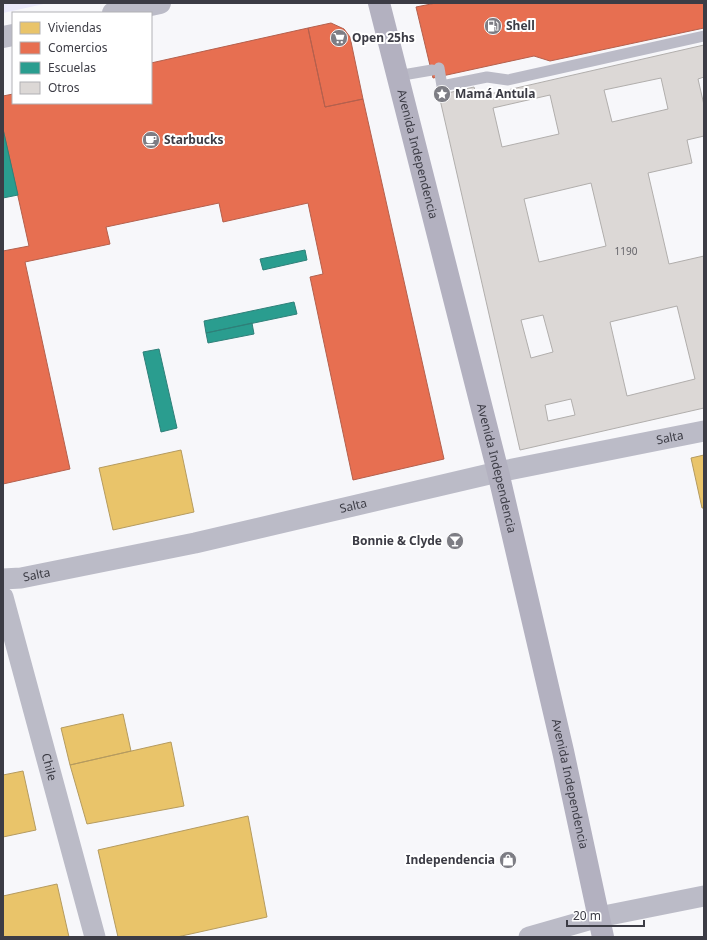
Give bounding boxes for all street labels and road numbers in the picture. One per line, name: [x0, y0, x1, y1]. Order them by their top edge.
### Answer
street label: Avenida Independencia: [393, 88, 442, 221]
street label: Avenida Independencia: [473, 402, 521, 535]
street label: Salta: [655, 426, 685, 448]
street label: Salta: [338, 494, 368, 517]
street label: Salta: [21, 563, 52, 585]
street label: Avenida Independencia: [548, 717, 593, 851]
street label: Chile: [38, 751, 61, 783]

